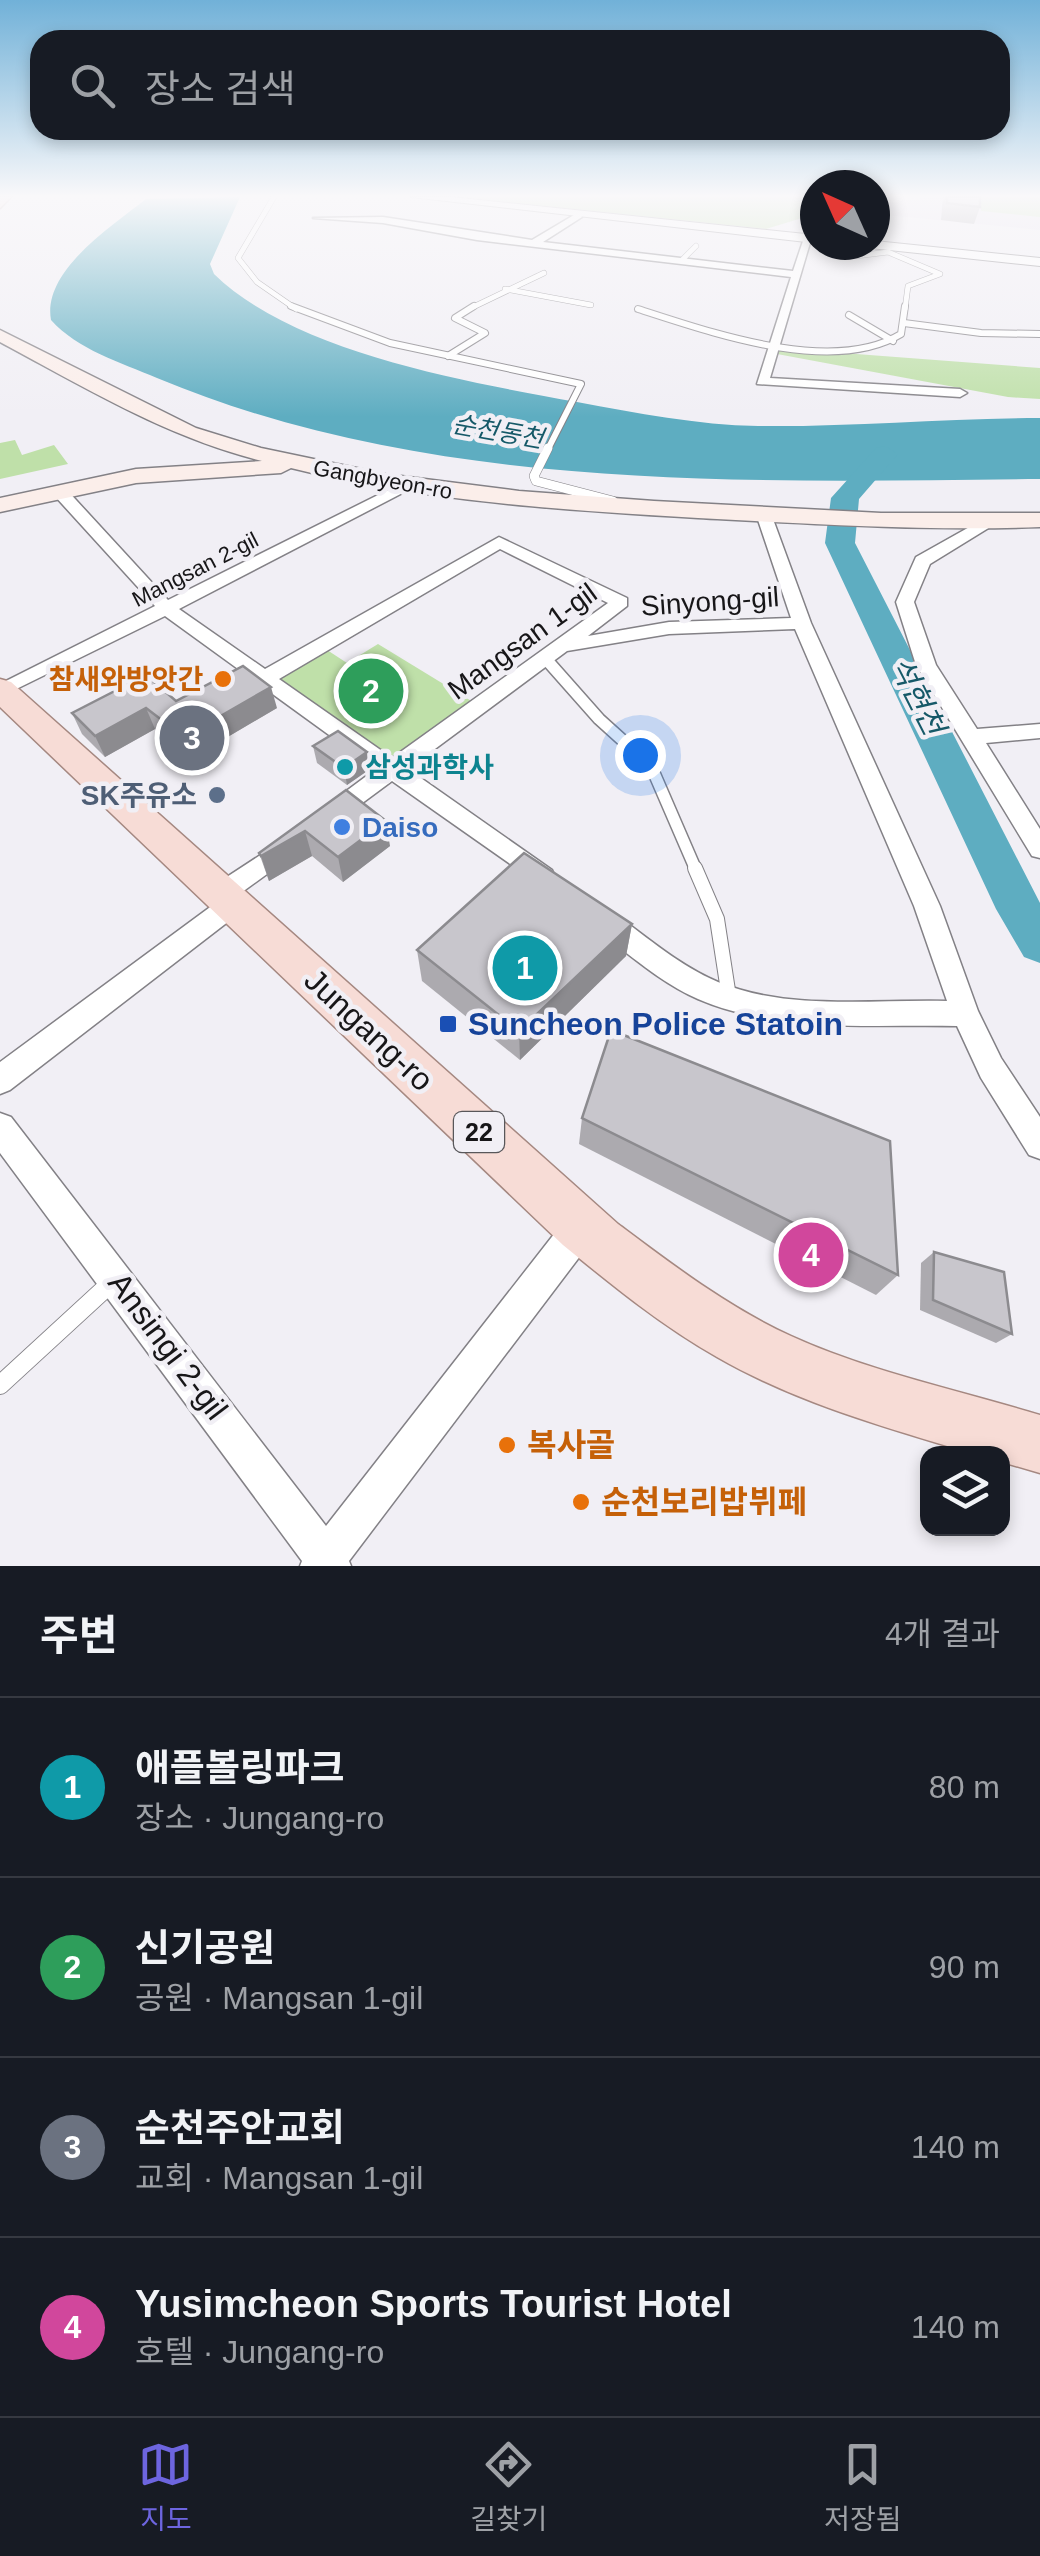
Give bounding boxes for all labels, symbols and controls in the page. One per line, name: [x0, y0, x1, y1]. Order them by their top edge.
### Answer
search box: [30, 30, 1010, 140]
icon: search: [65, 58, 120, 113]
text: 장소 검색: [145, 68, 295, 110]
north arrow: [800, 170, 890, 260]
water label: 순천동천: [450, 409, 549, 453]
street label: Gangbyeon-ro: [311, 455, 454, 504]
street label: Mangsan 2-gil: [128, 527, 262, 612]
street label: Mangsan 1-gil: [442, 577, 603, 706]
street label: Sinyong-gil: [640, 581, 780, 622]
water label: 석현천: [884, 651, 952, 743]
pin: 2: [338, 654, 404, 728]
place label: 참새와방앗간: [48, 664, 203, 695]
marker: 참새와방앗간: [212, 668, 234, 690]
pin: 3: [160, 700, 224, 776]
your location: [615, 730, 666, 781]
place label: 삼성과학사: [365, 752, 494, 783]
marker: 삼성과학사: [334, 756, 356, 778]
place label: SK주유소: [81, 780, 197, 811]
marker: SK주유소: [206, 784, 228, 806]
place label: Daiso: [362, 812, 438, 843]
marker: Daiso: [331, 816, 353, 838]
pin: 1: [492, 930, 558, 1006]
street label: Jungang-ro: [298, 962, 440, 1098]
place label: Suncheon Police Statoin: [468, 1006, 843, 1042]
marker: Suncheon Police Statoin: [437, 1013, 459, 1035]
road number: 22: [454, 1112, 504, 1152]
pin: 4: [778, 1218, 844, 1292]
street label: Ansingi 2-gil: [101, 1266, 235, 1426]
place label: 복사골: [527, 1427, 615, 1463]
marker: 복사골: [496, 1434, 518, 1456]
map controls: [920, 1446, 1010, 1536]
button: layers: [920, 1446, 1010, 1536]
place label: 순천보리밥뷔페: [601, 1484, 807, 1520]
marker: 순천보리밥뷔페: [570, 1491, 592, 1513]
text: 주변: [40, 1612, 117, 1659]
text: 4개 결과: [885, 1616, 1000, 1652]
text: 애플볼링파크: [135, 1747, 345, 1789]
text: 1: [64, 1769, 81, 1805]
text: 80 m: [929, 1769, 1000, 1805]
text: 장소 · Jungang-ro: [135, 1800, 384, 1836]
text: 신기공원: [135, 1927, 275, 1969]
text: 2: [64, 1949, 81, 1985]
text: 90 m: [929, 1949, 1000, 1985]
text: 공원 · Mangsan 1-gil: [135, 1980, 423, 2016]
text: 순천주안교회: [135, 2107, 345, 2149]
text: 3: [64, 2129, 81, 2165]
text: 140 m: [911, 2129, 1000, 2165]
text: 교회 · Mangsan 1-gil: [135, 2160, 423, 2196]
text: Yusimcheon Sports Tourist Hotel: [135, 2283, 732, 2325]
text: 4: [64, 2309, 81, 2345]
text: 140 m: [911, 2309, 1000, 2345]
text: 호텔 · Jungang-ro: [135, 2334, 384, 2370]
tab: 지도: [138, 2437, 193, 2537]
tab: 길찾기: [470, 2437, 548, 2537]
tab: 저장됨: [824, 2437, 902, 2537]

